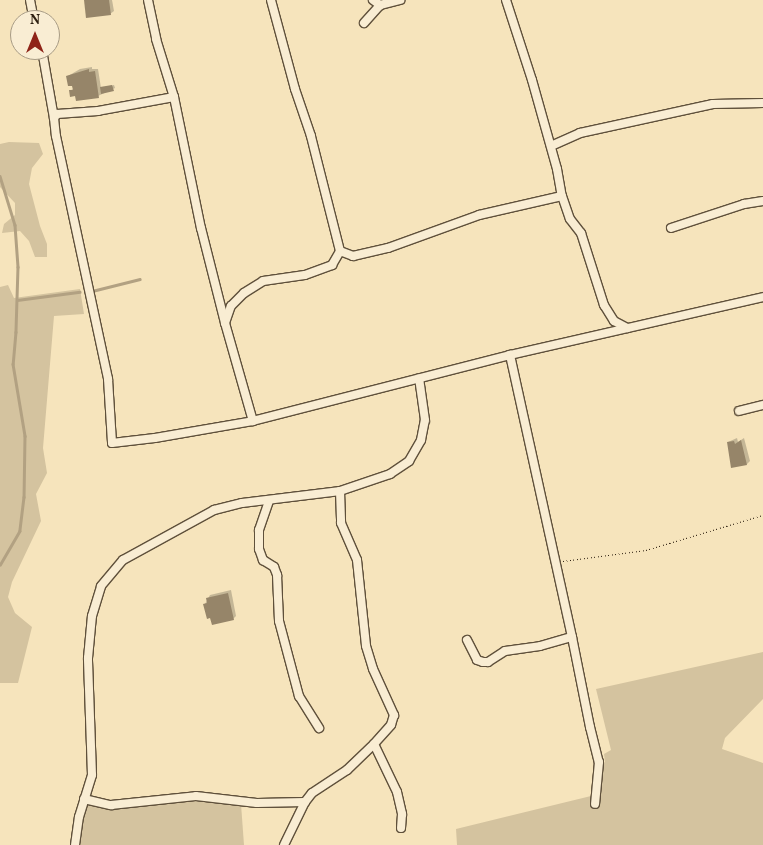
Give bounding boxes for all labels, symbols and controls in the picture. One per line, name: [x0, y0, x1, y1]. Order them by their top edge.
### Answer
north arrow: [10, 10, 60, 60]
text: N: [30, 11, 40, 30]

